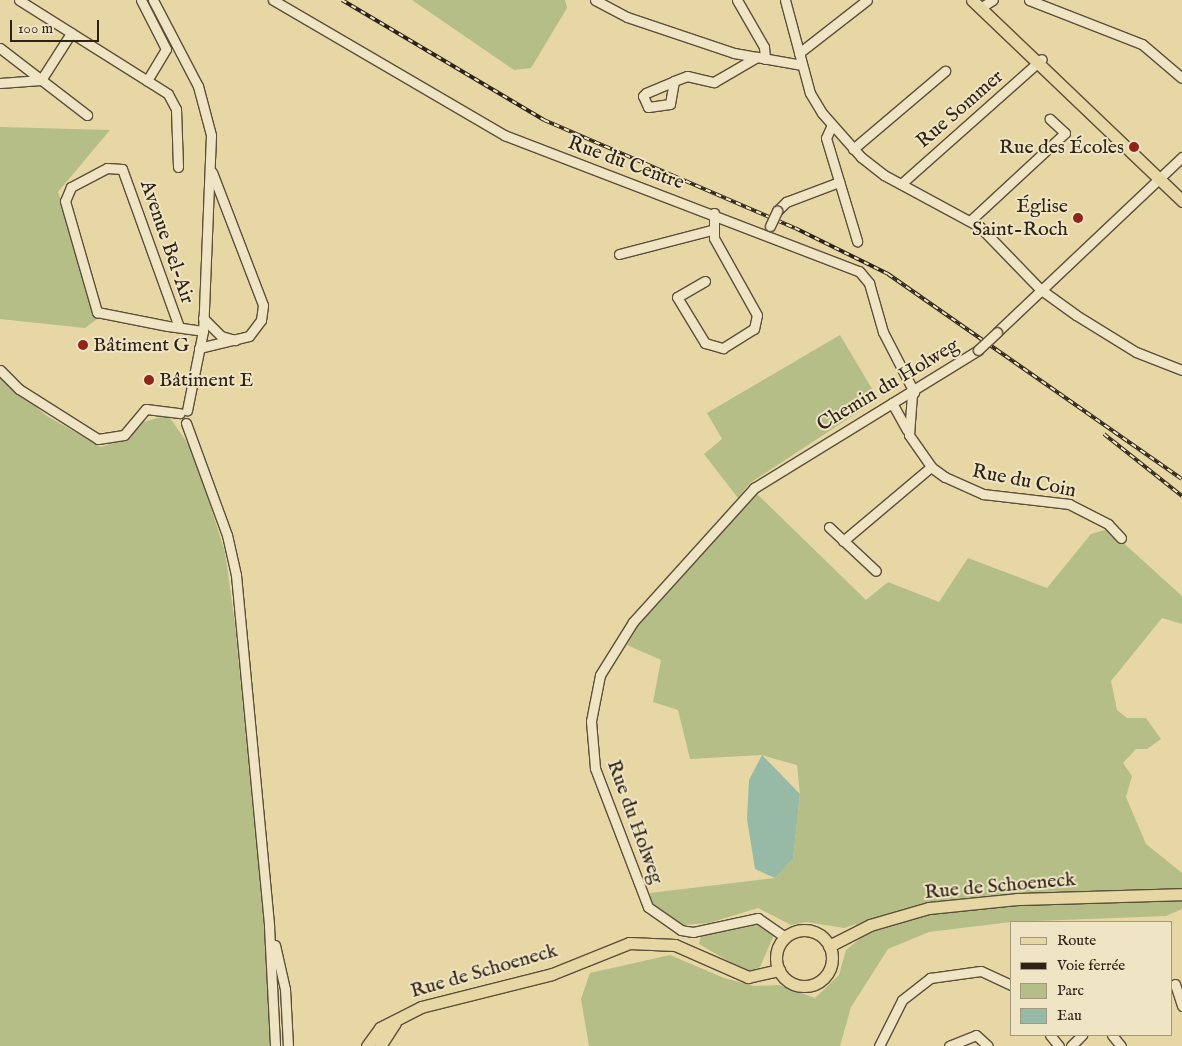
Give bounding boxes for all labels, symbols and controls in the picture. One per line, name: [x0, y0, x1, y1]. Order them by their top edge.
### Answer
scale bar: [12, 10, 101, 42]
text: 100 m: [18, 19, 53, 38]
street label: Rue Sommer: [912, 65, 1008, 153]
street label: Rue du Centre: [565, 131, 687, 195]
place label: Rue des Écoles: [999, 135, 1124, 159]
marker: Rue des Écoles: [1128, 141, 1140, 153]
street label: Avenue Bel-Air: [135, 177, 199, 307]
place label: Église Saint-Roch: [972, 195, 1068, 242]
marker: Église Saint-Roch: [1072, 212, 1084, 224]
place label: Bâtiment G: [93, 333, 189, 357]
street label: Chemin du Holweg: [813, 333, 963, 437]
marker: Bâtiment G: [77, 339, 89, 351]
place label: Bâtiment E: [159, 368, 253, 392]
marker: Bâtiment E: [143, 374, 155, 386]
street label: Rue du Coin: [970, 459, 1078, 503]
street label: Rue du Holweg: [601, 757, 669, 887]
street label: Rue de Schoeneck: [923, 867, 1077, 905]
legend: [1010, 921, 1172, 1036]
text: Route: [1057, 931, 1096, 950]
street label: Rue de Schoeneck: [408, 939, 560, 1003]
text: Voie ferrée: [1057, 956, 1125, 975]
text: Parc: [1057, 981, 1084, 1000]
text: Eau: [1057, 1006, 1082, 1025]

